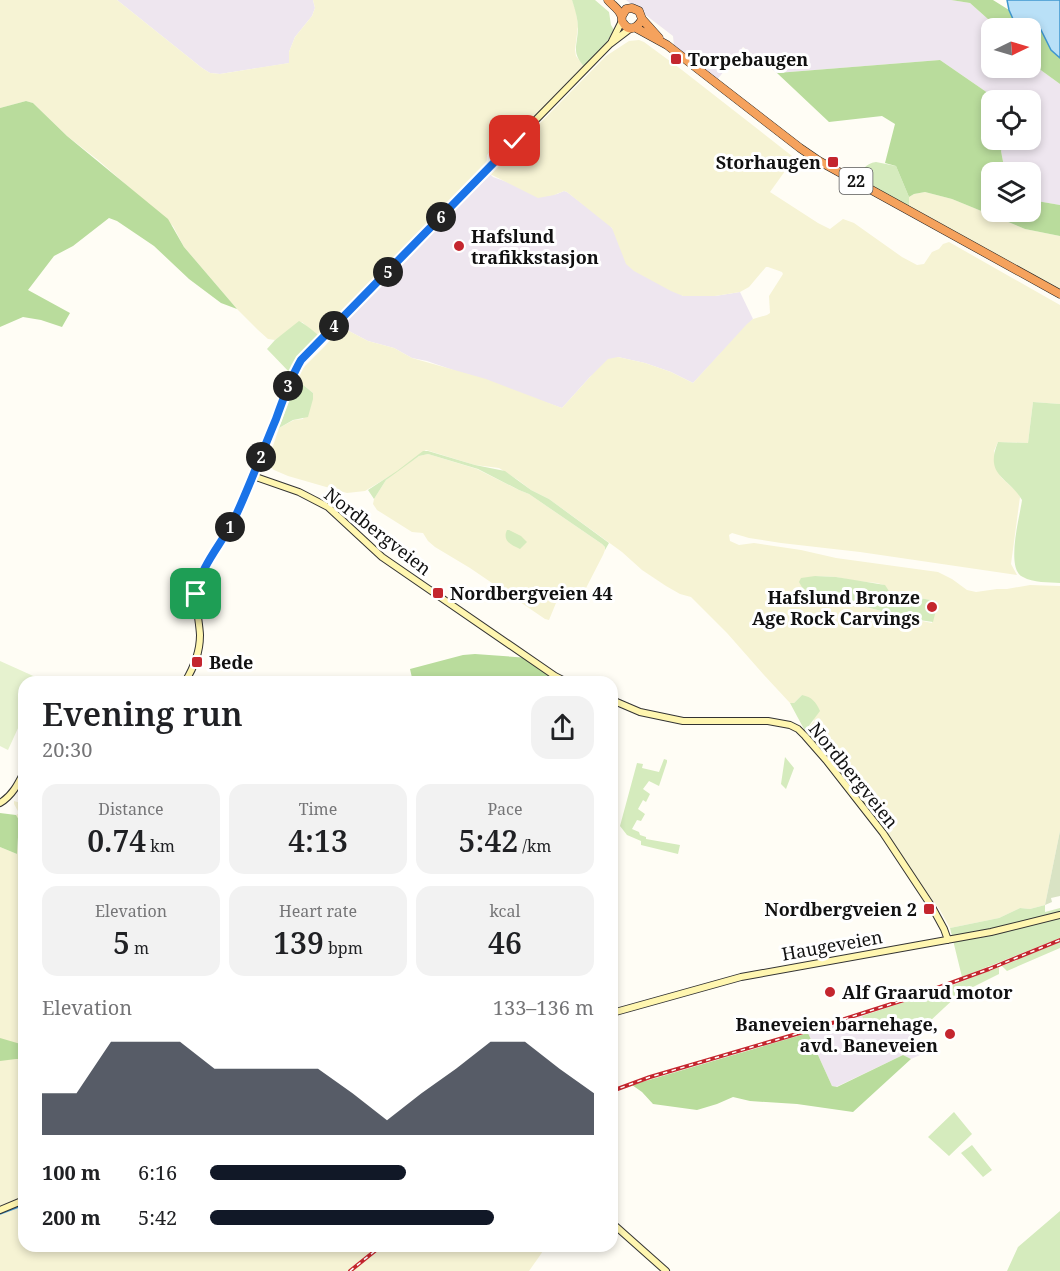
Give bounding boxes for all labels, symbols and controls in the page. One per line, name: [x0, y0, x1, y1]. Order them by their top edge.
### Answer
north arrow: [981, 18, 1041, 78]
map controls: [981, 18, 1041, 222]
place label: Torpebaugen: [688, 47, 808, 71]
marker: Torpebaugen: [669, 52, 683, 66]
button: locate: [981, 90, 1041, 150]
pin: [489, 115, 540, 166]
icon: check: [498, 124, 531, 157]
place label: Storhaugen: [716, 150, 821, 174]
marker: Storhaugen: [826, 155, 840, 169]
button: layers: [981, 162, 1041, 222]
road number: 22: [840, 168, 872, 194]
pin: 6: [426, 202, 456, 232]
text: 6: [436, 206, 446, 228]
place label: Hafslund trafikkstasjon: [471, 224, 599, 269]
marker: Hafslund trafikkstasjon: [452, 239, 466, 253]
pin: 5: [373, 257, 403, 287]
text: 5: [383, 261, 393, 283]
pin: 4: [319, 311, 349, 341]
text: 4: [329, 315, 339, 337]
pin: 3: [273, 371, 303, 401]
text: 3: [283, 375, 293, 397]
pin: 2: [246, 442, 276, 472]
text: 2: [256, 446, 266, 468]
street label: Nordbergveien: [320, 482, 437, 581]
pin: 1: [215, 512, 245, 542]
text: 1: [225, 516, 235, 538]
pin: [170, 568, 221, 619]
icon: arrive: [179, 577, 212, 610]
place label: Nordbergveien 44: [450, 581, 613, 605]
place label: Hafslund Bronze Age Rock Carvings: [752, 585, 920, 630]
marker: Nordbergveien 44: [431, 586, 445, 600]
marker: Hafslund Bronze Age Rock Carvings: [925, 600, 939, 614]
place label: Bede: [209, 650, 253, 674]
marker: Bede: [190, 655, 204, 669]
text: Evening run: [42, 691, 243, 736]
button: share: [531, 696, 594, 759]
street label: Nordbergveien: [804, 717, 904, 833]
text: 20:30: [42, 736, 92, 763]
text: Distance: [98, 798, 164, 820]
text: Time: [299, 798, 337, 820]
text: Pace: [487, 798, 523, 820]
text: 0.74: [87, 820, 146, 861]
text: 4:13: [288, 820, 348, 861]
text: 5:42: [459, 820, 518, 861]
text: km: [146, 835, 175, 857]
text: /km: [518, 835, 551, 857]
place label: Nordbergveien 2: [765, 897, 917, 921]
text: Elevation: [95, 900, 167, 922]
text: Heart rate: [279, 900, 357, 922]
text: kcal: [490, 900, 520, 922]
marker: Nordbergveien 2: [922, 902, 936, 916]
text: 5: [113, 922, 130, 963]
text: 139: [273, 922, 324, 963]
text: 46: [488, 922, 522, 963]
street label: Haugeveien: [780, 924, 885, 966]
text: m: [130, 937, 149, 959]
text: bpm: [324, 937, 363, 959]
place label: Alf Graarud motor: [842, 980, 1013, 1004]
marker: Alf Graarud motor: [823, 985, 837, 999]
text: Elevation: [42, 994, 132, 1021]
text: 133–136 m: [493, 994, 594, 1021]
place label: Baneveien barnehage, avd. Baneveien: [736, 1012, 938, 1057]
marker: Baneveien barnehage, avd. Baneveien: [943, 1027, 957, 1041]
text: 100 m: [42, 1159, 101, 1186]
text: 6:16: [138, 1159, 177, 1186]
text: 200 m: [42, 1204, 101, 1231]
text: 5:42: [138, 1204, 177, 1231]

